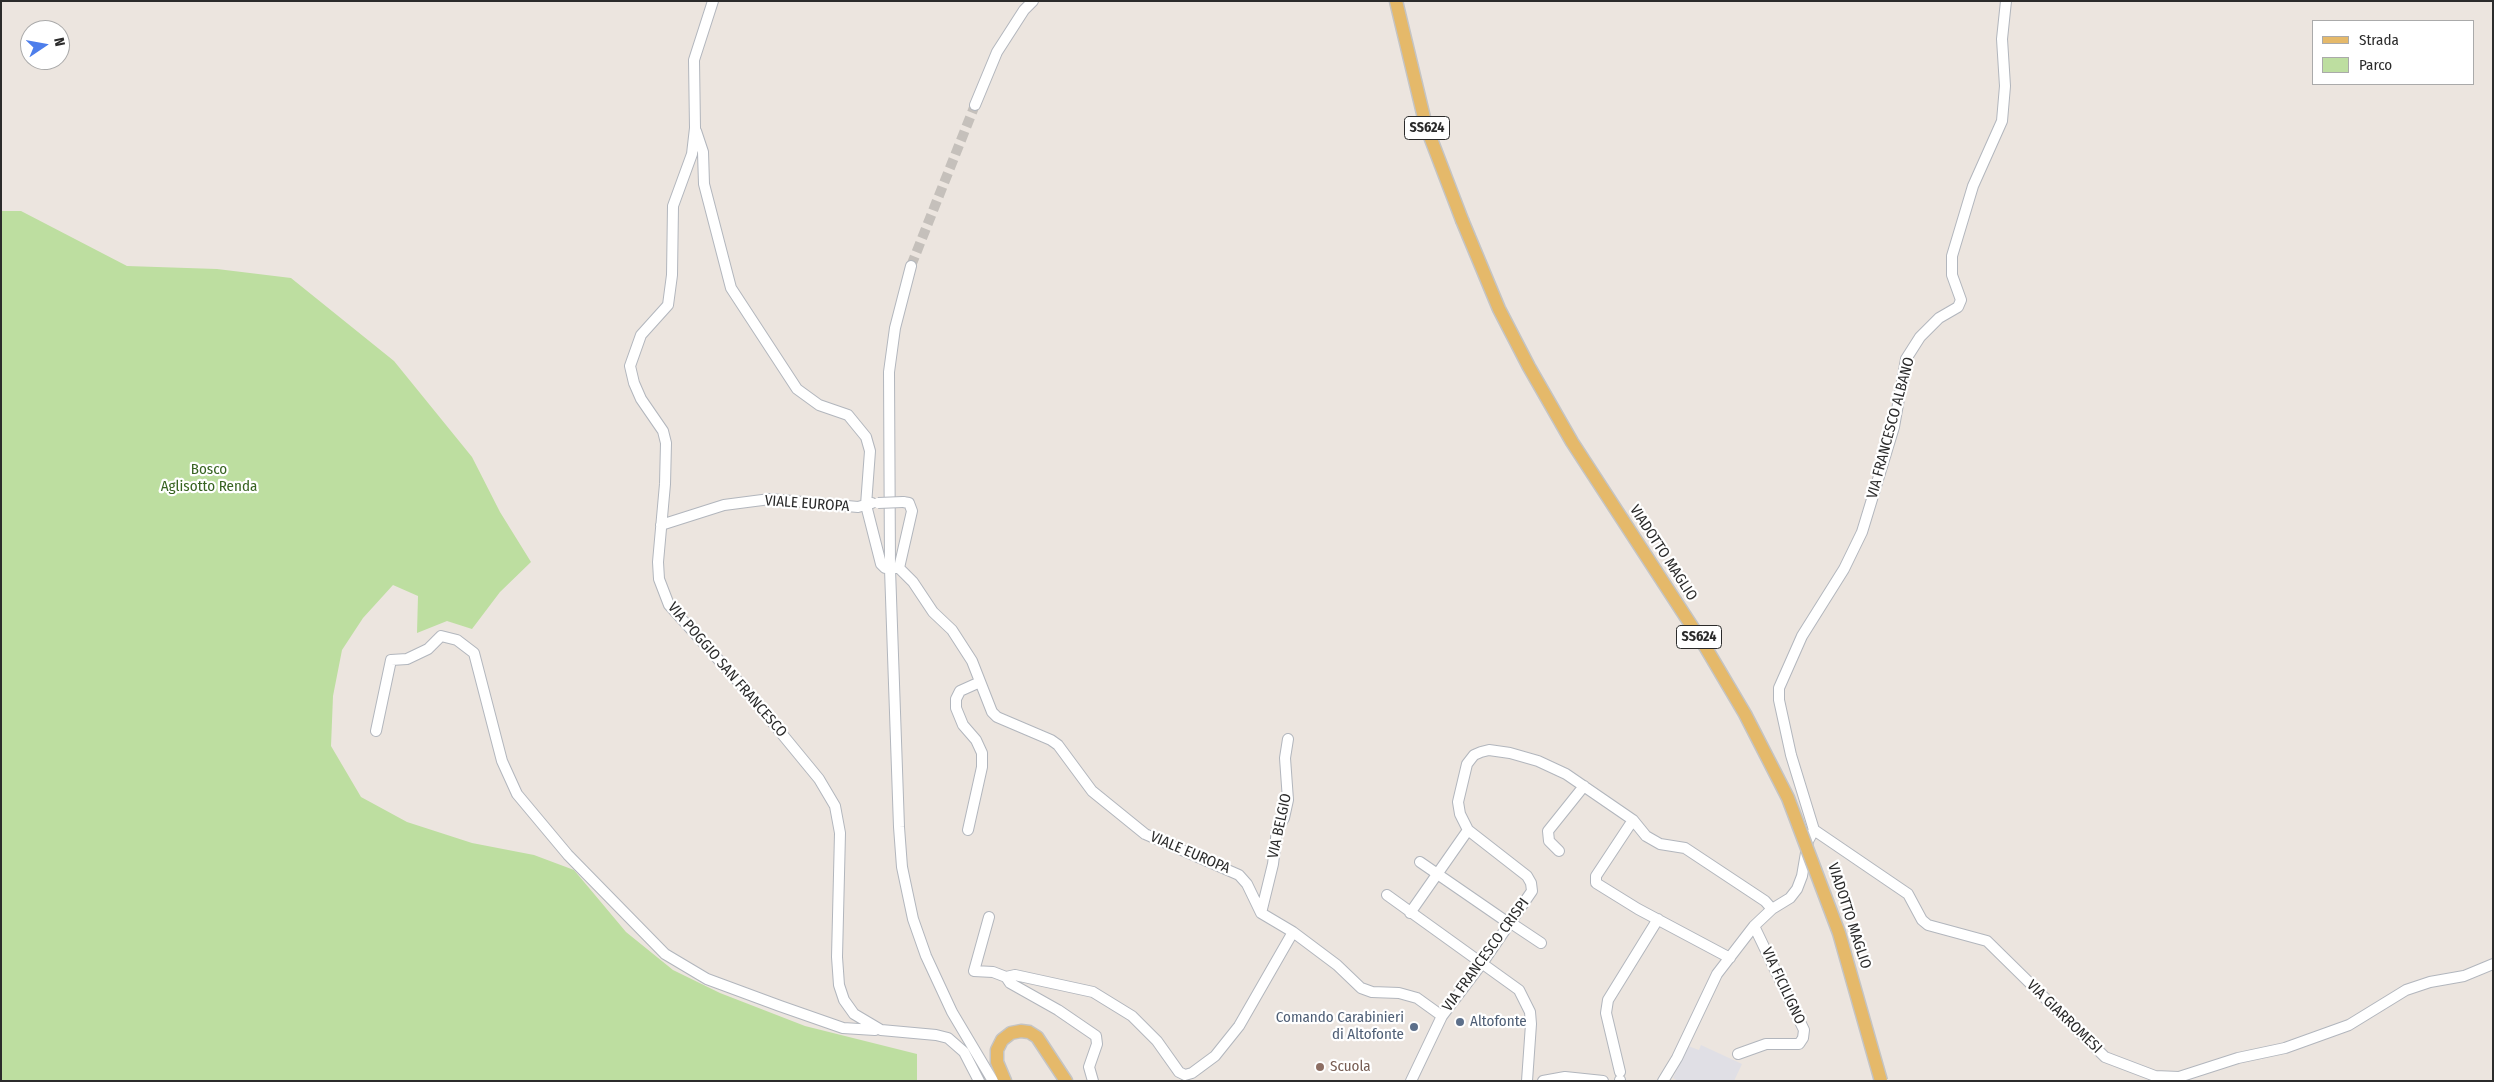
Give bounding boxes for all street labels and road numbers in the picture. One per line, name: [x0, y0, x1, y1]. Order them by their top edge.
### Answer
road number: SS624: [1404, 116, 1450, 140]
street label: VIA FRANCESCO ALBANO: [1863, 355, 1919, 501]
street label: VIALE EUROPA: [764, 492, 850, 516]
street label: VIADOTTO MAGLIO: [1625, 502, 1701, 604]
street label: VIA POGGIO SAN FRANCESCO: [664, 599, 790, 741]
road number: SS624: [1676, 626, 1722, 649]
street label: VIA BELGIO: [1264, 792, 1296, 860]
street label: VIALE EUROPA: [1147, 828, 1233, 878]
street label: VIADOTTO MAGLIO: [1823, 861, 1875, 971]
street label: VIA FRANCESCO CRISPI: [1439, 895, 1533, 1015]
street label: VIA FICILIGNO: [1757, 945, 1809, 1027]
street label: VIA GIARROMESI: [2023, 977, 2105, 1057]

